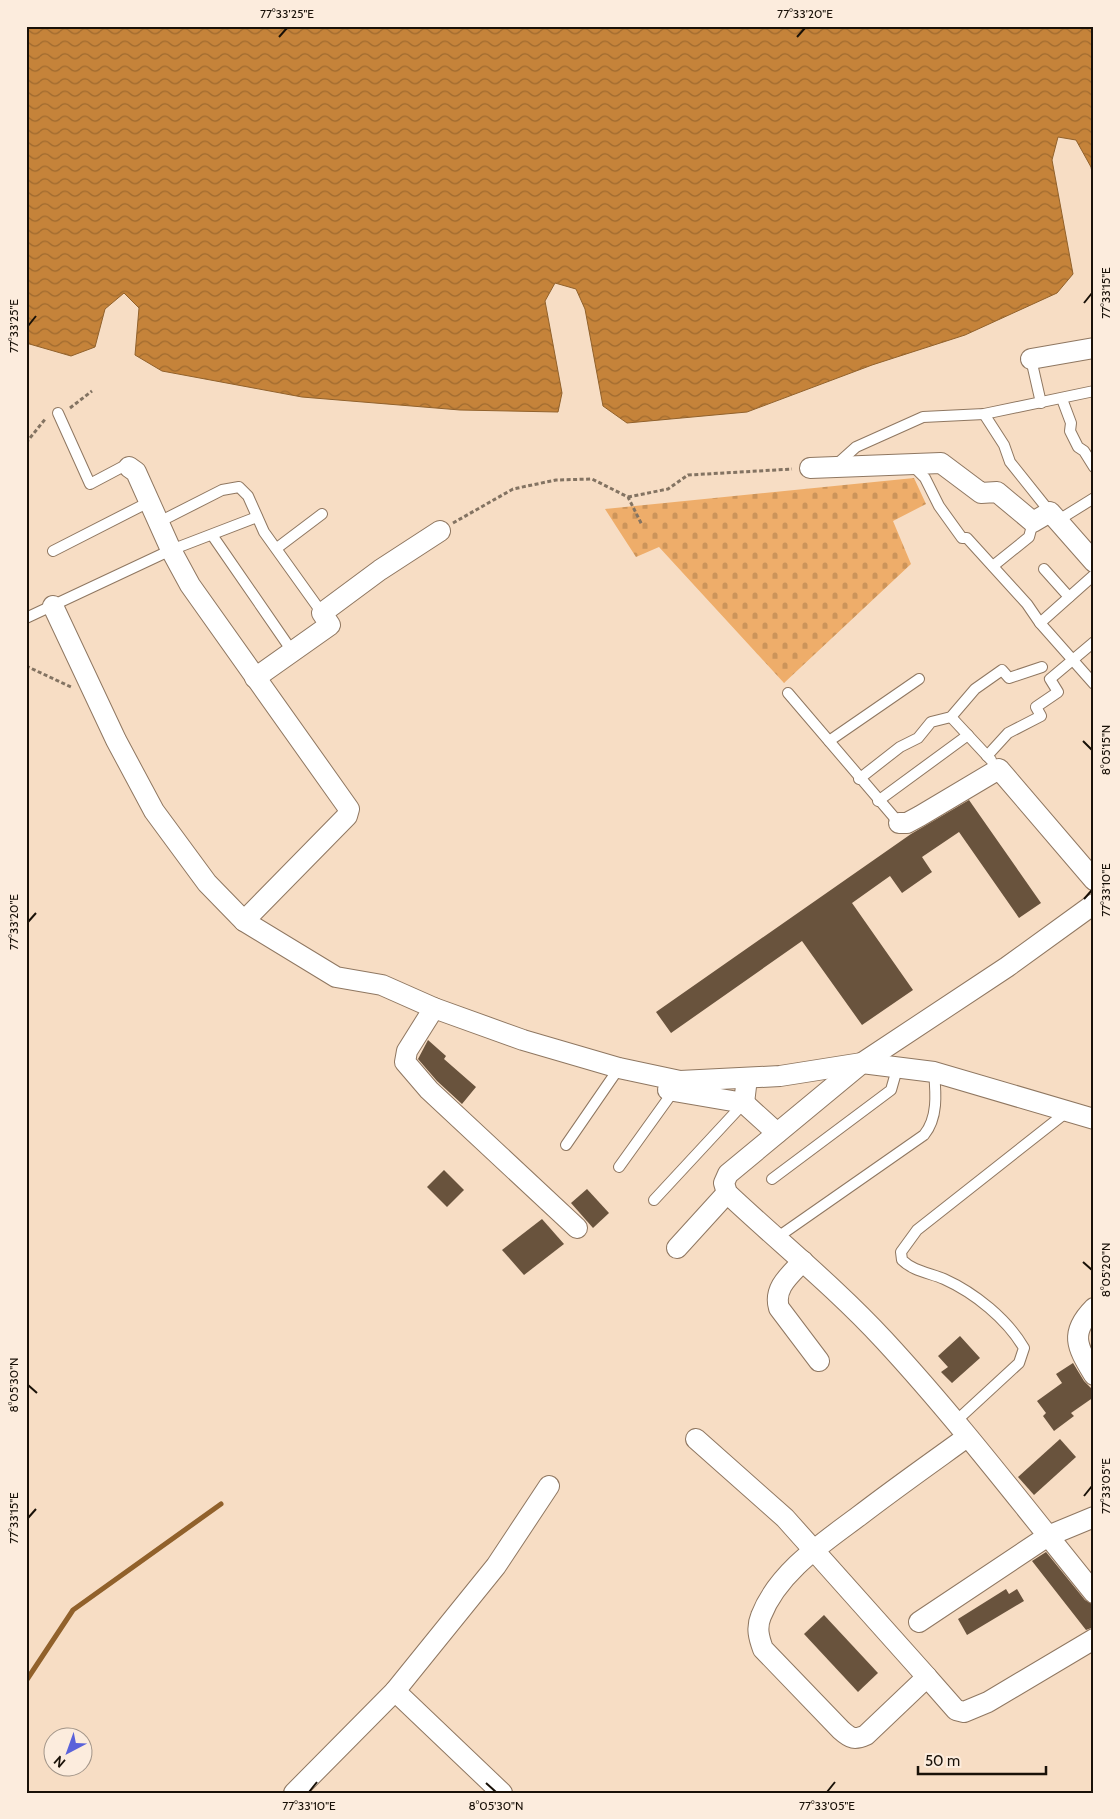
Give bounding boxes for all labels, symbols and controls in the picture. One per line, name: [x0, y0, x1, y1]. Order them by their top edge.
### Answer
text: 77°33'25"E: [260, 6, 314, 21]
text: 77°33'20"E: [777, 6, 833, 21]
text: 77°33'15"E: [1098, 267, 1113, 319]
text: 77°33'25"E: [6, 299, 21, 353]
text: 8°05'15"N: [1098, 725, 1113, 775]
text: 77°33'10"E: [1098, 863, 1113, 917]
text: 77°33'20"E: [6, 894, 21, 950]
text: 8°05'20"N: [1098, 1243, 1113, 1297]
text: 8°05'30"N: [6, 1358, 21, 1412]
text: 77°33'05"E: [1098, 1458, 1113, 1514]
text: 77°33'15"E: [6, 1492, 21, 1544]
north arrow: [42, 1726, 92, 1776]
scale bar: [918, 1744, 1045, 1776]
text: N: [50, 1752, 69, 1772]
text: 50 m: [925, 1752, 960, 1770]
text: 77°33'10"E: [282, 1798, 336, 1813]
text: 8°05'30"N: [469, 1798, 523, 1813]
text: 77°33'05"E: [799, 1798, 855, 1813]

